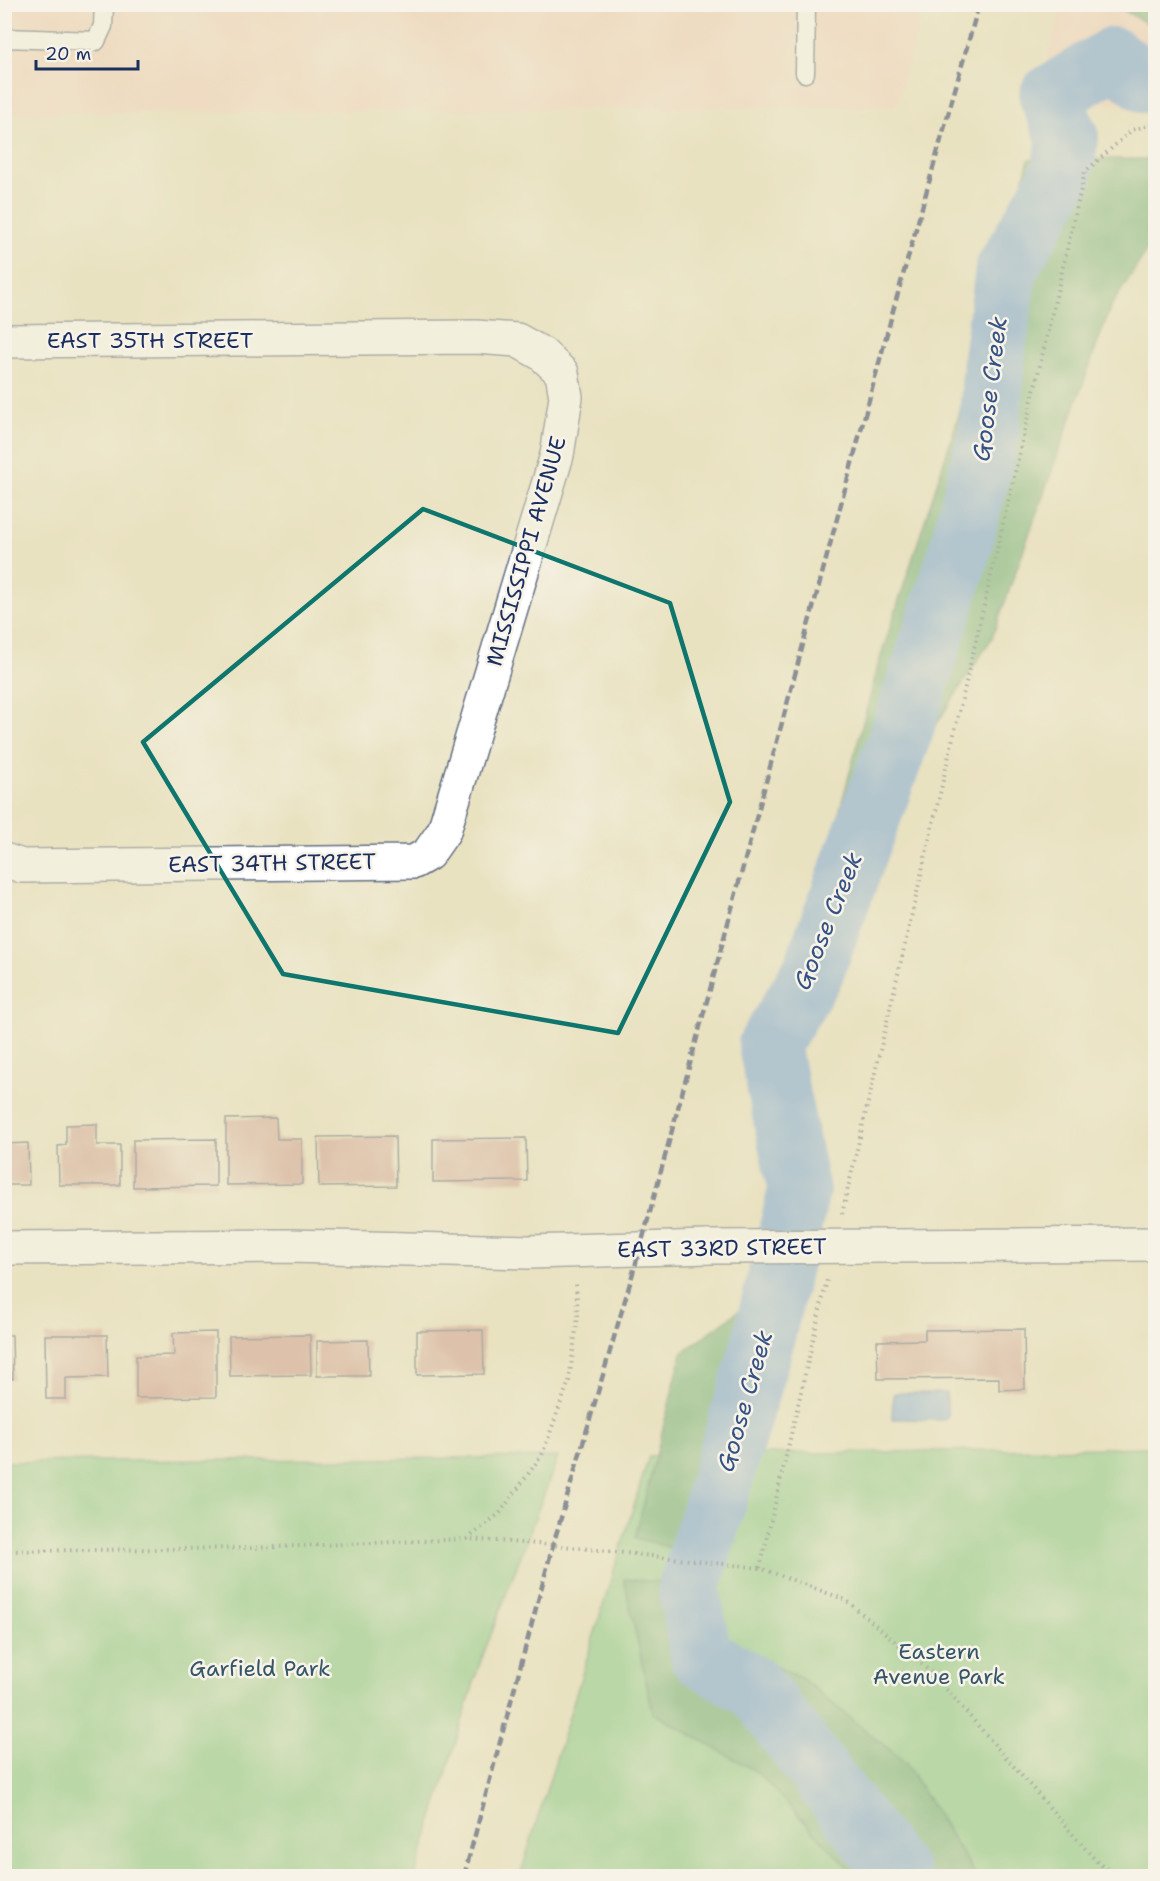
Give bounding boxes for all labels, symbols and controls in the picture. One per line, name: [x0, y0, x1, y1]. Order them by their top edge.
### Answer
scale bar: [36, 33, 138, 71]
text: 20 m: [45, 42, 91, 66]
water label: Goose Creek: [965, 315, 1015, 463]
street label: EAST 35TH STREET: [47, 326, 254, 355]
street label: MISSISSIPPI AVENUE: [479, 433, 573, 669]
street label: EAST 34TH STREET: [168, 847, 377, 879]
water label: Goose Creek: [786, 847, 870, 995]
street label: EAST 33RD STREET: [617, 1232, 827, 1264]
water label: Goose Creek: [710, 1326, 781, 1475]
park label: Eastern Avenue Park: [873, 1637, 1005, 1691]
park label: Garfield Park: [189, 1654, 331, 1683]

